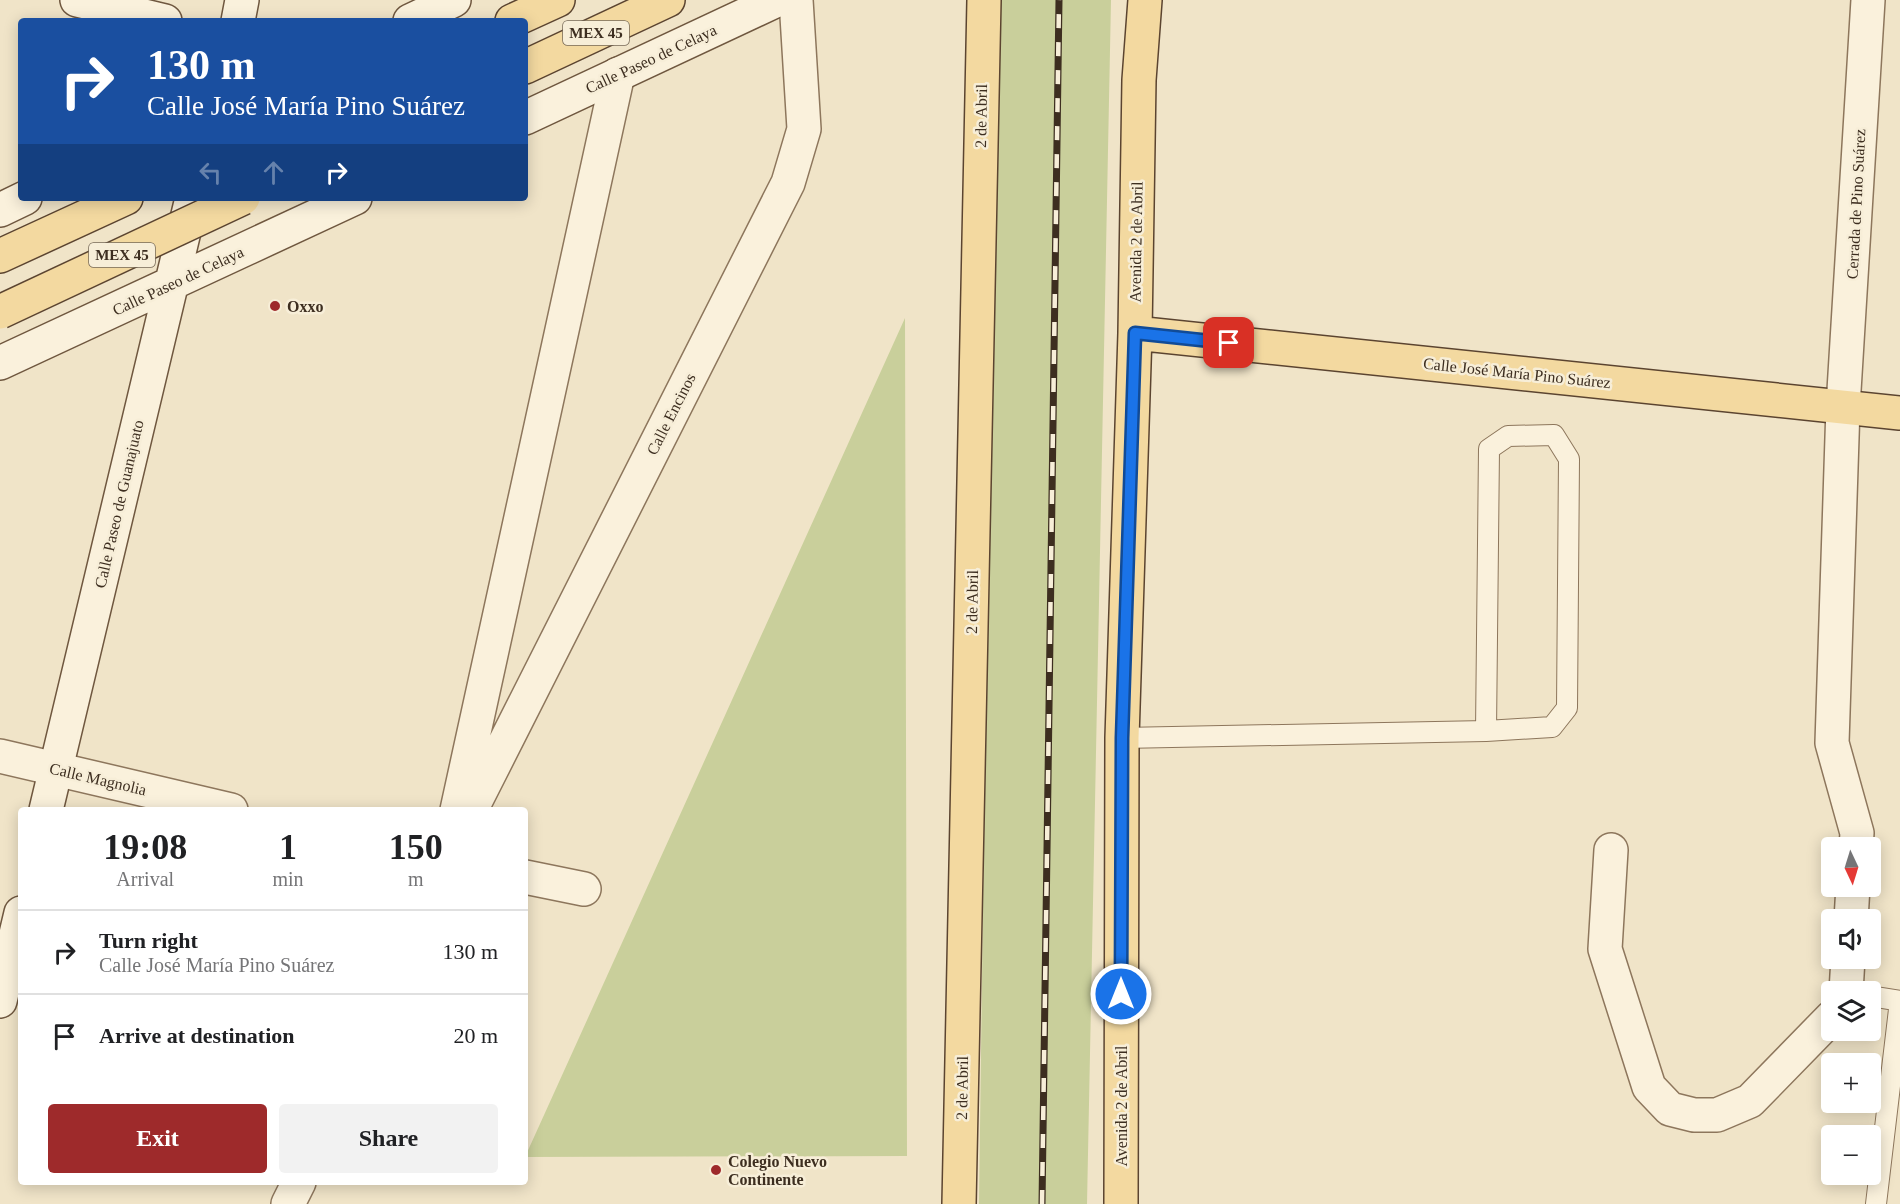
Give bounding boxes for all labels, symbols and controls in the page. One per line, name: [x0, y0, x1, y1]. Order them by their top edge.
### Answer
road number: MEX 45: [563, 21, 629, 45]
street label: Calle Paseo de Celaya: [583, 21, 720, 98]
icon: right: [48, 42, 126, 120]
text: 130 m: [147, 42, 256, 88]
street label: 2 de Abril: [972, 83, 990, 148]
text: Calle José María Pino Suárez: [147, 91, 465, 121]
street label: Cerrada de Pino Suárez: [1844, 128, 1868, 280]
icon: left: [194, 156, 227, 189]
icon: ahead: [257, 156, 290, 189]
icon: right: [320, 156, 353, 189]
street label: Avenida 2 de Abril: [1126, 181, 1146, 303]
road number: MEX 45: [89, 243, 155, 267]
street label: Calle Paseo de Celaya: [110, 243, 247, 320]
place label: Oxxo: [287, 298, 323, 315]
marker: Oxxo: [268, 299, 282, 313]
pin: [1203, 317, 1254, 368]
icon: arrive: [1212, 326, 1245, 359]
street label: Calle José María Pino Suárez: [1422, 355, 1612, 391]
street label: Calle Encinos: [643, 370, 699, 458]
street label: Calle Paseo de Guanajuato: [91, 418, 148, 590]
street label: 2 de Abril: [963, 569, 981, 634]
street label: Calle Magnolia: [48, 760, 148, 799]
text: 19:08: [103, 827, 187, 867]
text: 1: [279, 827, 297, 867]
text: 150: [389, 827, 443, 867]
north arrow: [1821, 837, 1881, 897]
map controls: [1821, 837, 1881, 1185]
text: Arrival: [116, 868, 174, 890]
text: min: [272, 868, 304, 890]
text: m: [408, 868, 424, 890]
button: sound: [1821, 909, 1881, 969]
text: Turn right: [99, 928, 198, 953]
icon: right: [48, 936, 81, 969]
text: 130 m: [442, 939, 498, 964]
text: Calle José María Pino Suárez: [99, 954, 335, 976]
position arrow: [1089, 962, 1153, 1026]
button: layers: [1821, 981, 1881, 1041]
icon: arrive: [48, 1020, 81, 1053]
text: Arrive at destination: [99, 1023, 295, 1048]
text: 20 m: [453, 1023, 498, 1048]
street label: Avenida 2 de Abril: [1113, 1045, 1130, 1167]
button: +: [1821, 1053, 1881, 1113]
street label: 2 de Abril: [953, 1055, 971, 1120]
button: Exit: [48, 1104, 267, 1173]
button: Share: [279, 1104, 498, 1173]
button: −: [1821, 1125, 1881, 1185]
place label: Colegio Nuevo Continente: [728, 1153, 827, 1188]
marker: Colegio Nuevo Continente: [709, 1163, 723, 1177]

